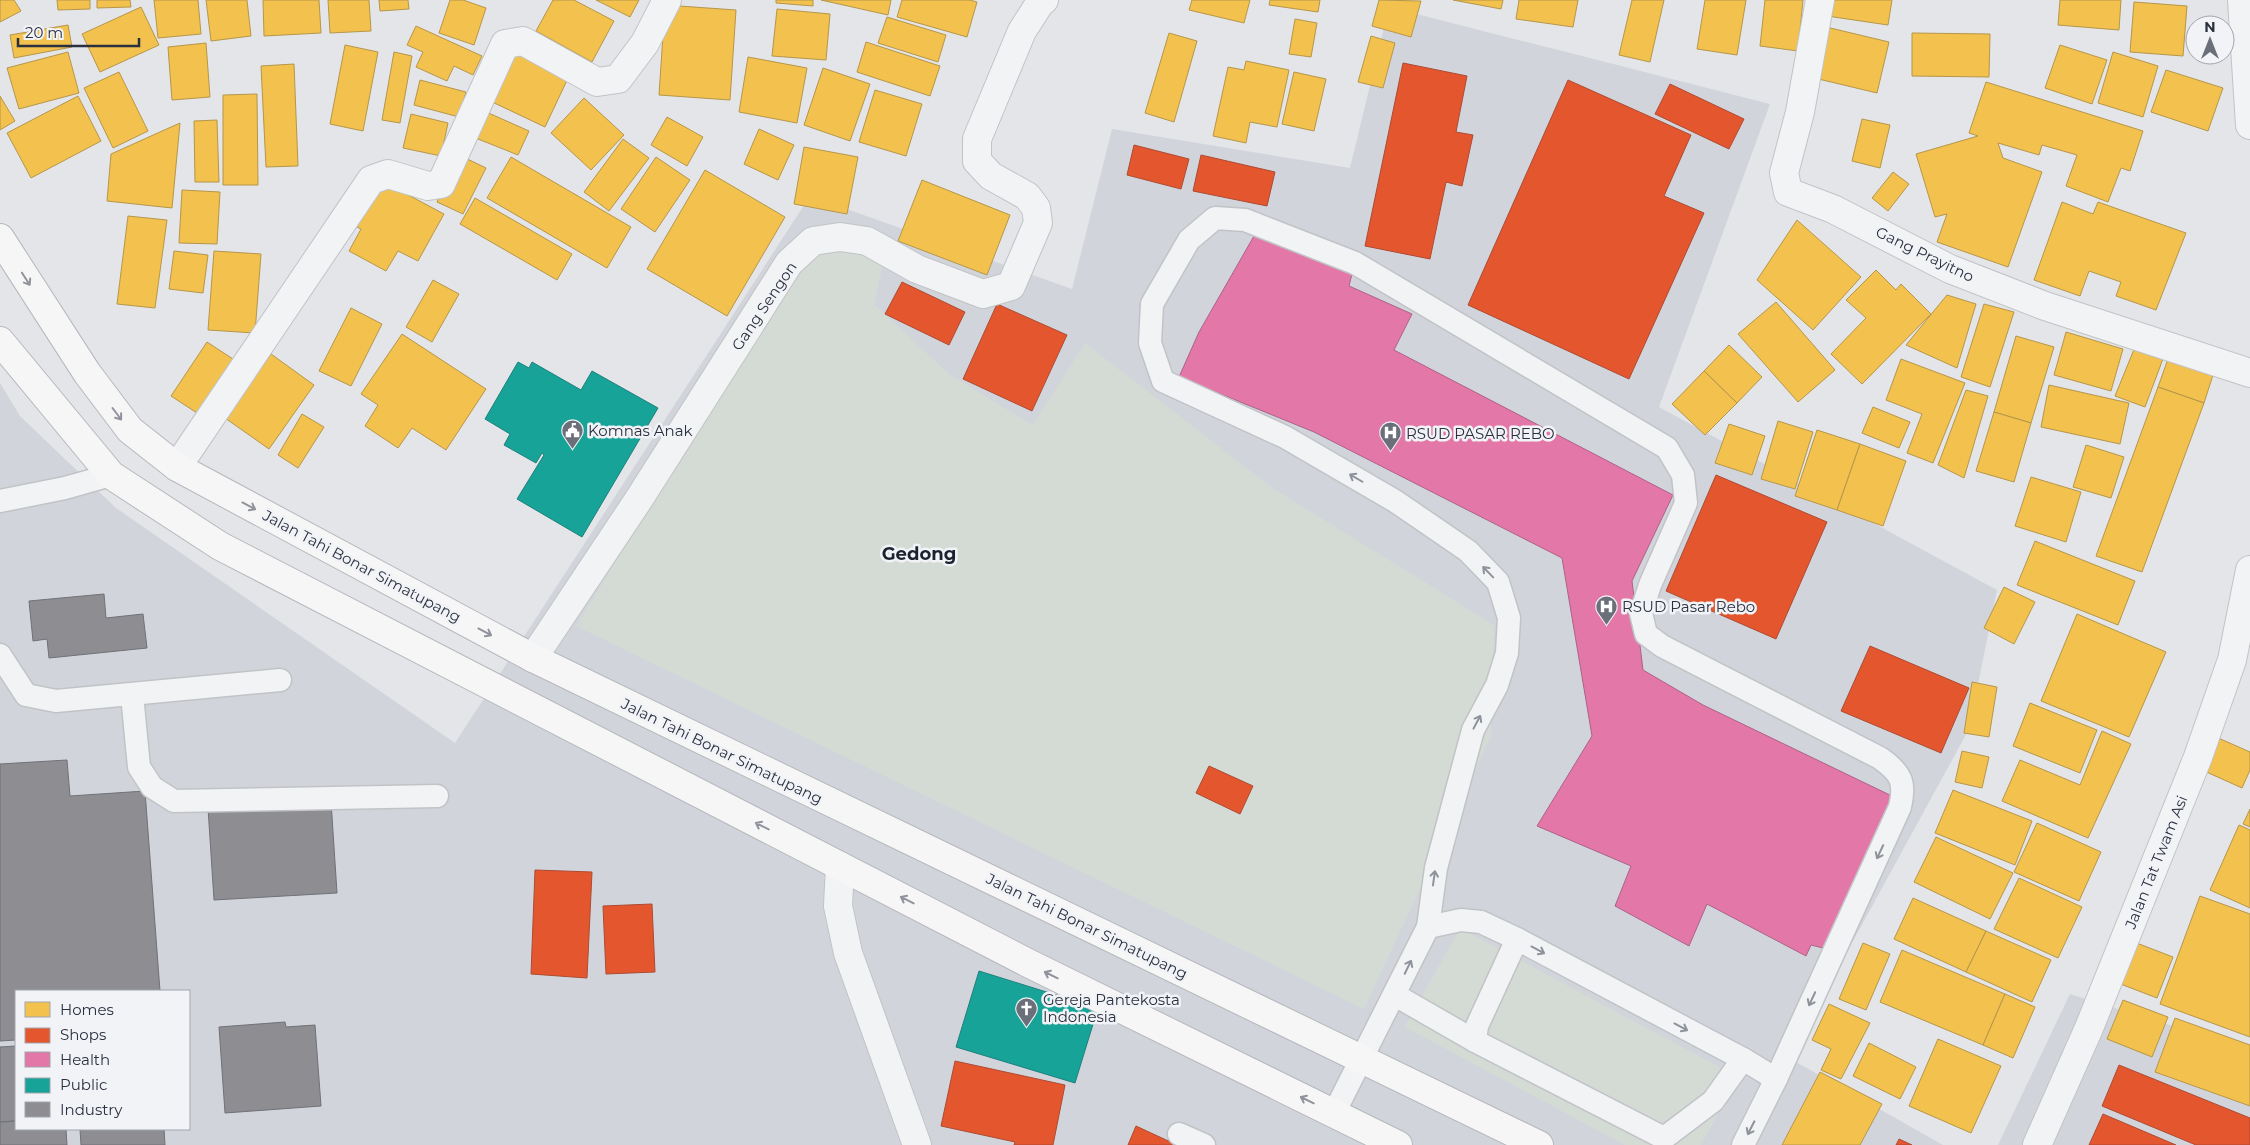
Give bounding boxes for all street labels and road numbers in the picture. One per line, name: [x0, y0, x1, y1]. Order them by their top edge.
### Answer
street label: Gang Prayitno: [1873, 222, 1977, 286]
street label: Gang Sengon: [727, 258, 801, 354]
street label: Jalan Tahi Bonar Simatupang: [259, 505, 464, 626]
street label: Jalan Tahi Bonar Simatupang: [617, 693, 826, 808]
street label: Jalan Tat Twam Asi: [2120, 793, 2191, 932]
street label: Jalan Tahi Bonar Simatupang: [982, 868, 1191, 983]

